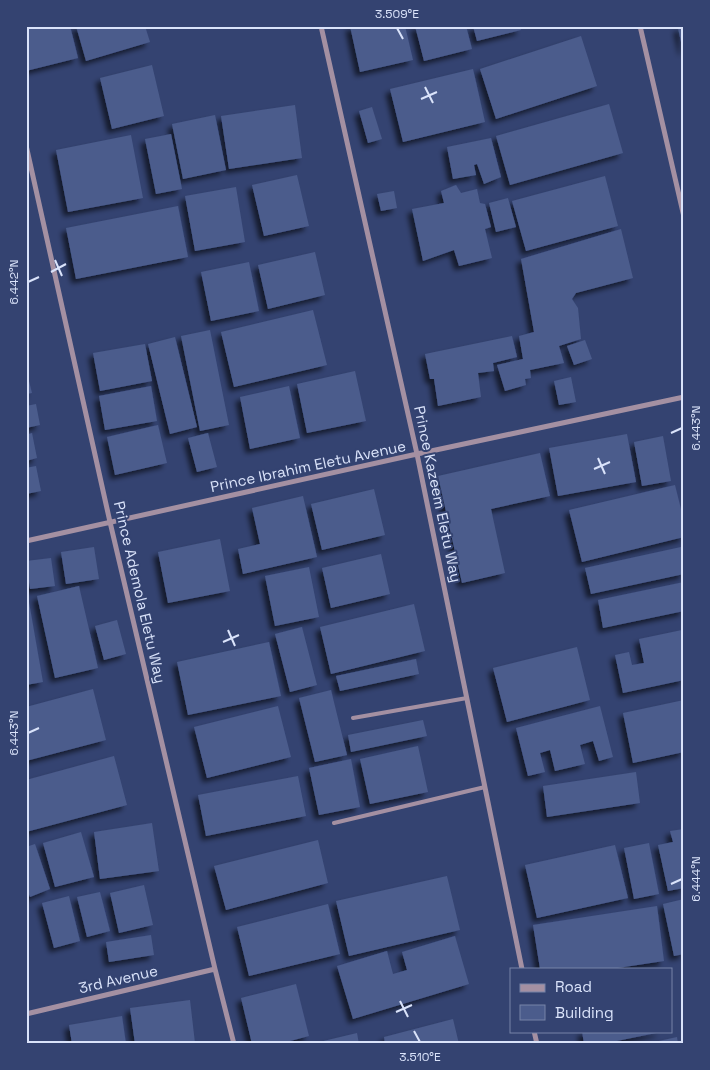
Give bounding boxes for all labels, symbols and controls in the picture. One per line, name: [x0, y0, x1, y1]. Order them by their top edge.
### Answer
text: 3.509°E: [375, 6, 419, 22]
text: 6.442°N: [6, 259, 22, 305]
street label: Prince Kazeem Eletu Way: [410, 404, 466, 584]
text: 6.443°N: [688, 405, 704, 451]
street label: Prince Ibrahim Eletu Avenue: [208, 436, 408, 496]
street label: Prince Ademola Eletu Way: [110, 499, 170, 685]
text: 6.443°N: [6, 710, 22, 756]
text: 6.444°N: [688, 856, 704, 902]
street label: 3rd Avenue: [77, 961, 160, 997]
legend: [510, 968, 672, 1032]
text: Road: [555, 977, 592, 996]
text: Building: [555, 1003, 614, 1022]
text: 3.510°E: [399, 1049, 441, 1065]

